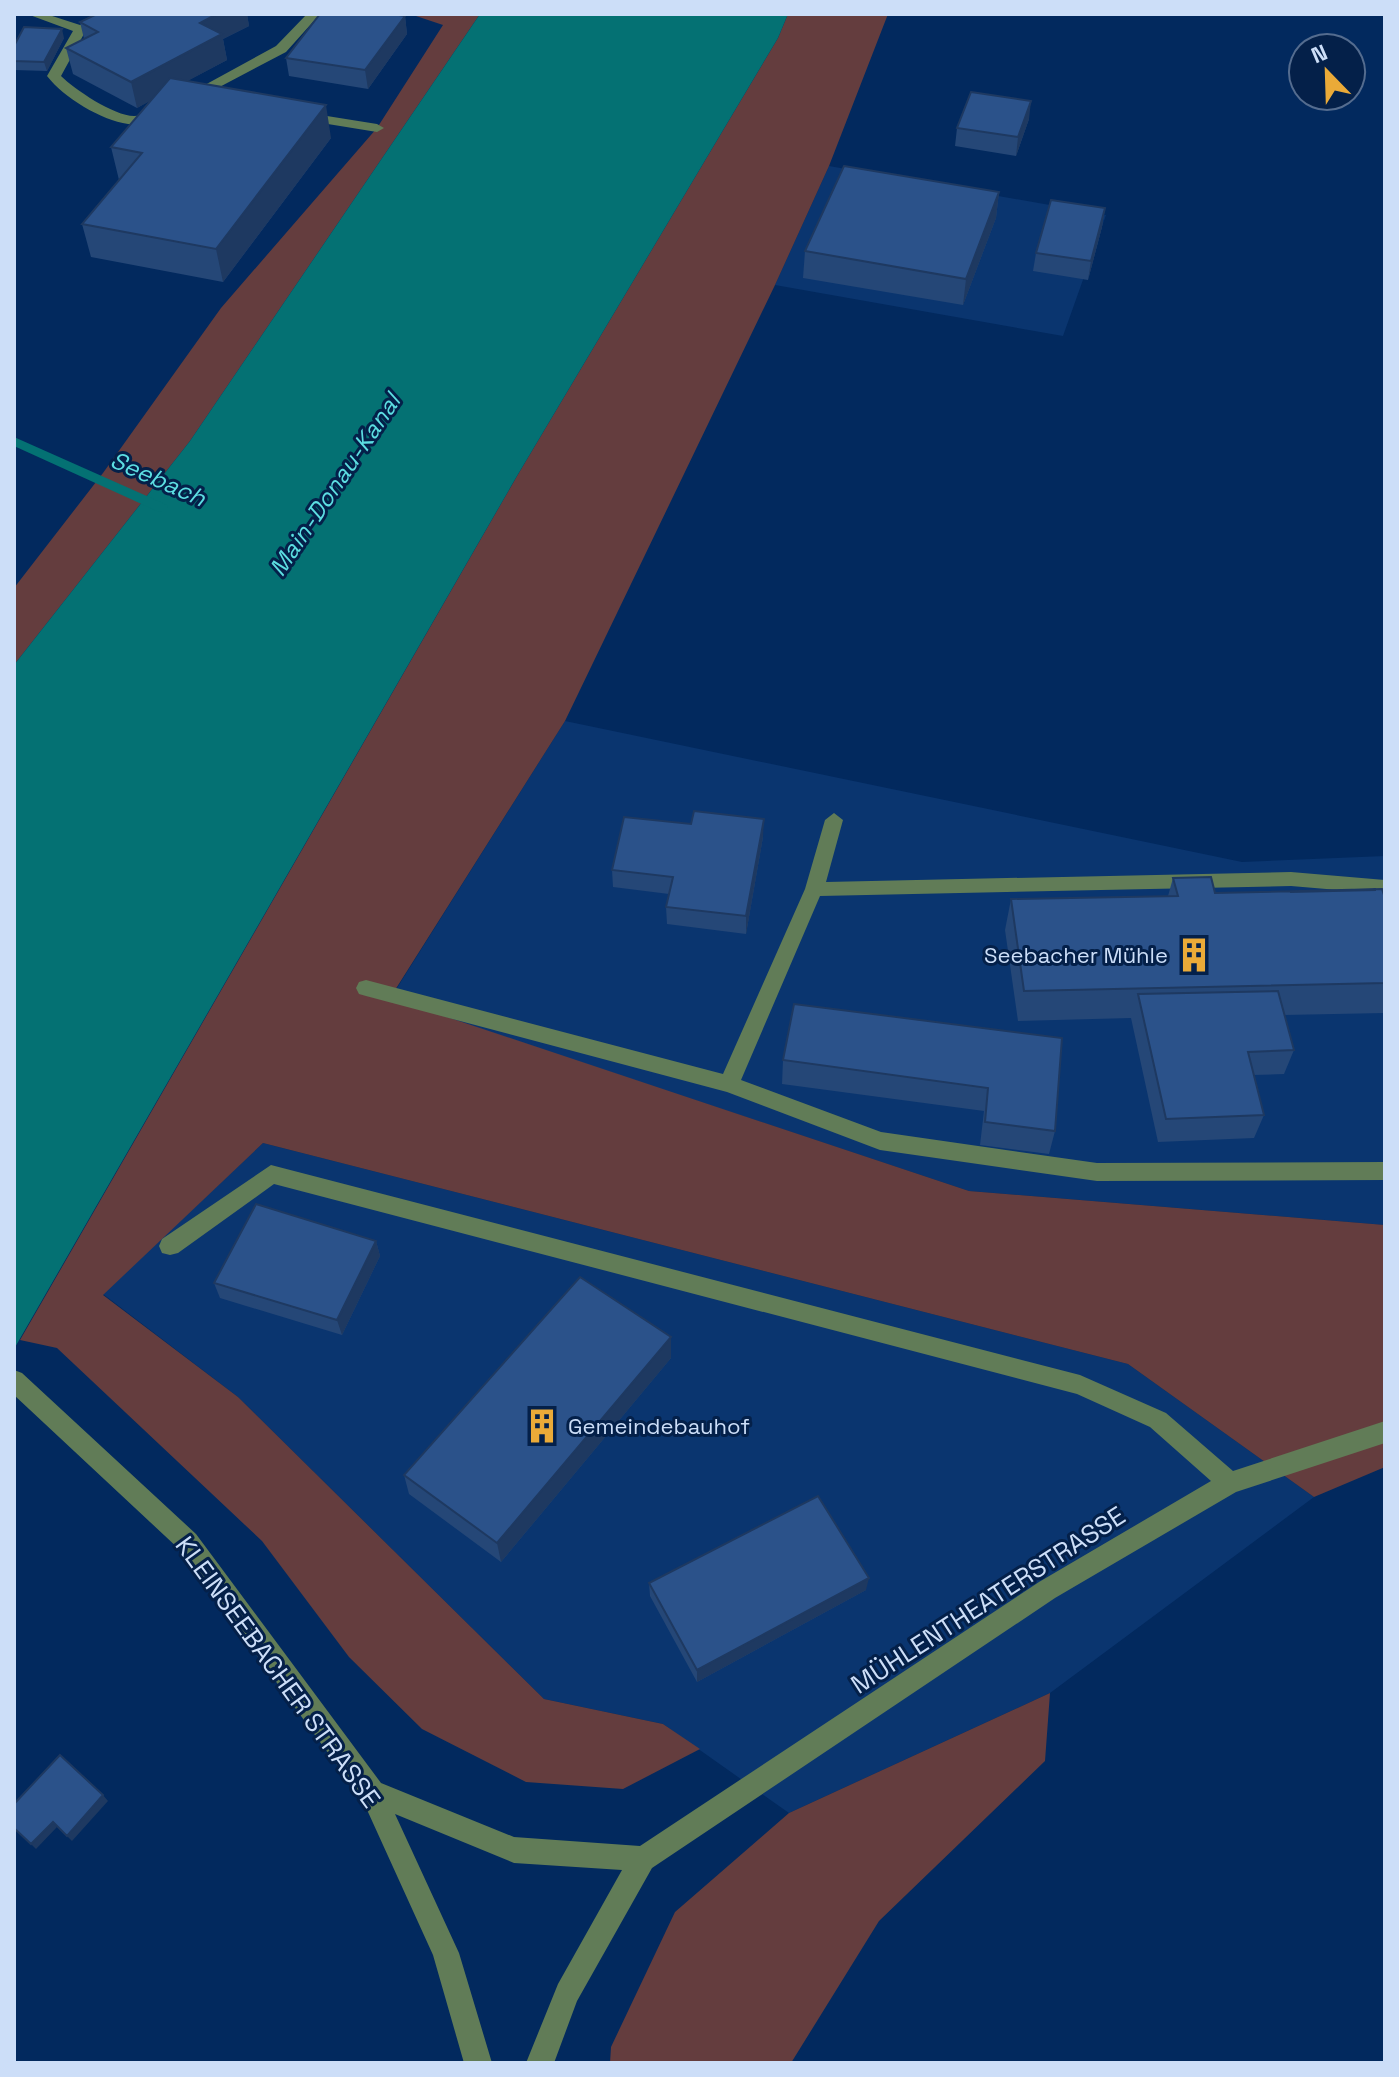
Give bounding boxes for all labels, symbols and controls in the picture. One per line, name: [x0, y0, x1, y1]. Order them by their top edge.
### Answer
north arrow: [1287, 32, 1367, 112]
text: N: [1307, 38, 1331, 69]
water label: Main-Donau-Kanal: [262, 385, 409, 582]
water label: Seebach: [106, 444, 212, 514]
building icon: Seebacher Mühle: [1175, 936, 1213, 974]
place label: Seebacher Mühle: [984, 941, 1168, 969]
building icon: Gemeindebauhof: [523, 1407, 561, 1445]
place label: Gemeindebauhof: [568, 1412, 750, 1440]
street label: MÜHLENTHEATERSTRASSE: [844, 1498, 1132, 1702]
street label: KLEINSEEBACHER STRASSE: [168, 1529, 388, 1815]

